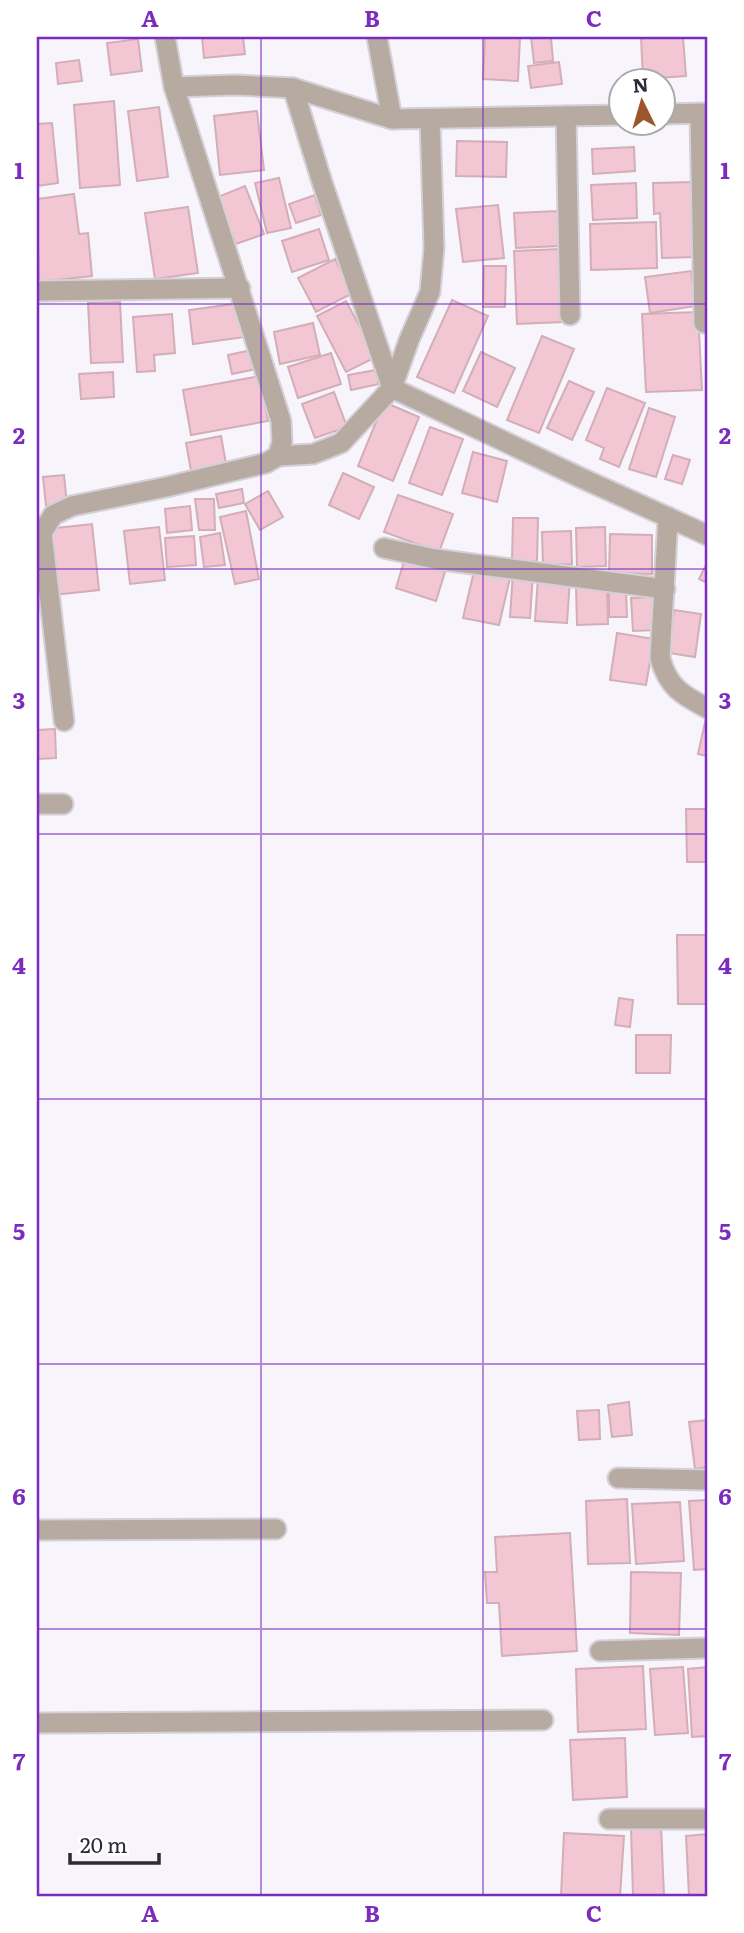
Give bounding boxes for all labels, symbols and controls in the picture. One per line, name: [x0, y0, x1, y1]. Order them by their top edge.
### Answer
text: A: [141, 0, 159, 34]
text: B: [364, 0, 380, 34]
text: C: [586, 0, 602, 34]
north arrow: [608, 66, 678, 136]
text: N: [631, 69, 650, 99]
text: 1: [14, 152, 24, 186]
text: 1: [720, 152, 730, 186]
text: 2: [13, 417, 25, 451]
text: 2: [719, 417, 731, 451]
text: 3: [13, 682, 25, 716]
text: 3: [719, 682, 731, 716]
text: 4: [12, 947, 26, 981]
text: 4: [718, 947, 732, 981]
text: 5: [13, 1213, 25, 1247]
text: 5: [719, 1213, 731, 1247]
text: 6: [12, 1478, 26, 1512]
text: 6: [718, 1478, 732, 1512]
text: 7: [13, 1743, 26, 1777]
text: 7: [719, 1743, 732, 1777]
scale bar: [70, 1821, 159, 1865]
text: 20 m: [80, 1828, 127, 1859]
text: A: [141, 1895, 159, 1929]
text: B: [364, 1895, 380, 1929]
text: C: [586, 1895, 602, 1929]

